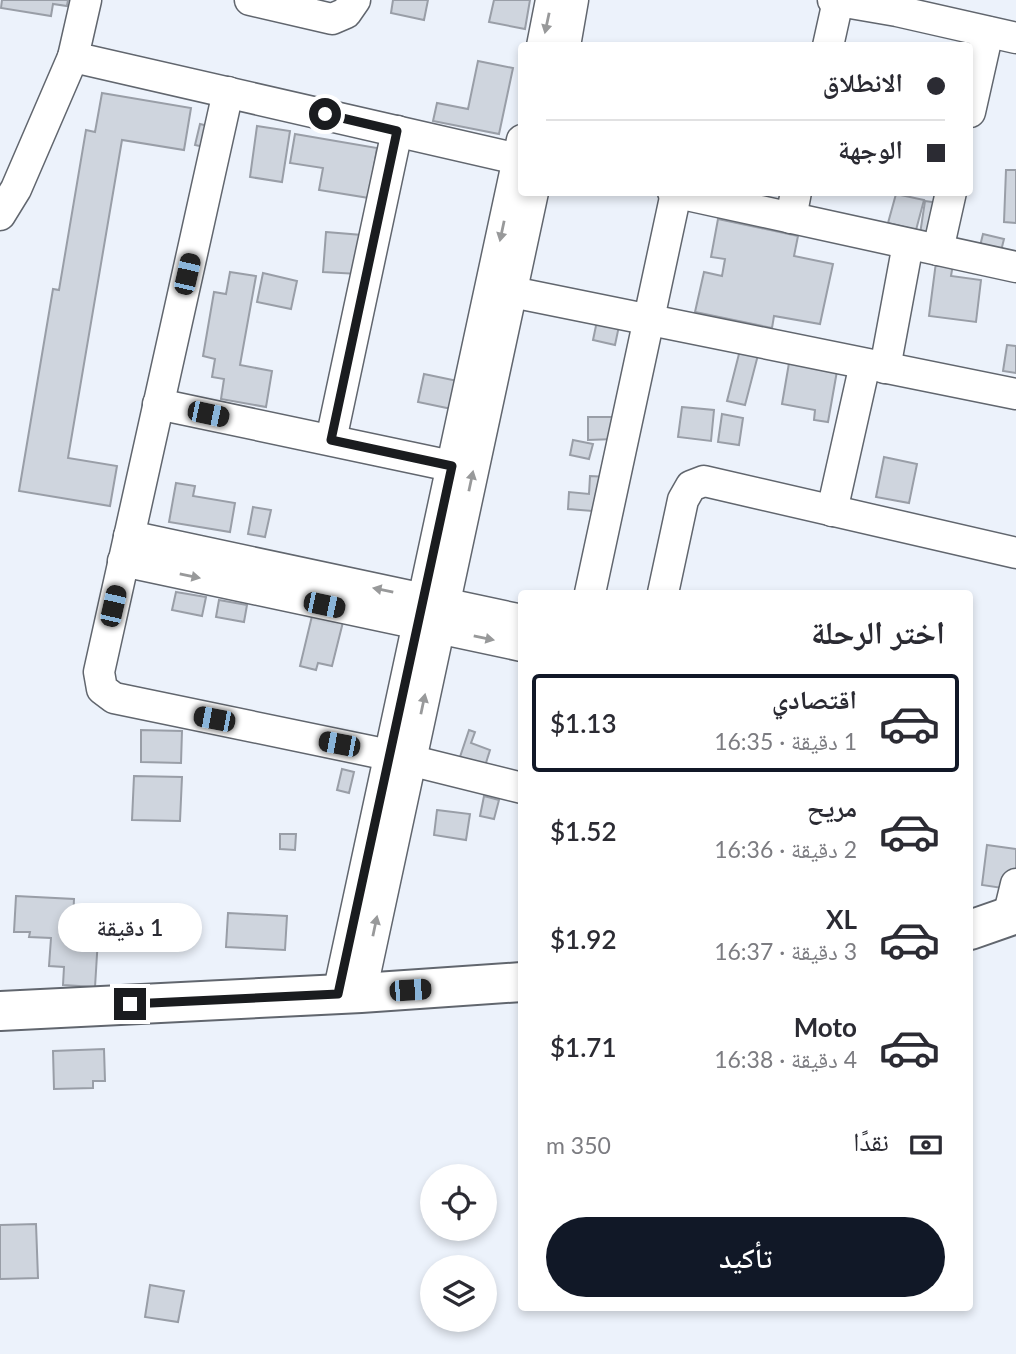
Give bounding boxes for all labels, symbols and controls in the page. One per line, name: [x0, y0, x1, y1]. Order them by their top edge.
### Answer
one-way arrow: [541, 12, 552, 34]
text: الانطلاق: [823, 66, 903, 98]
route start: [309, 98, 341, 130]
text: الوجهة: [838, 133, 903, 165]
one-way arrow: [496, 220, 507, 242]
car: [173, 251, 202, 297]
car: [186, 399, 231, 429]
one-way arrow: [466, 470, 477, 492]
one-way arrow: [179, 571, 201, 582]
car: [99, 583, 128, 629]
one-way arrow: [372, 585, 394, 596]
car: [302, 590, 347, 620]
text: اختر الرحلة: [811, 612, 945, 651]
one-way arrow: [473, 633, 495, 644]
text: اقتصادي: [772, 683, 857, 715]
icon: car: [878, 692, 941, 755]
one-way arrow: [418, 693, 429, 715]
car: [192, 705, 237, 733]
text: $1.13: [550, 707, 616, 739]
text: 1 دقيقة · 16:35: [714, 727, 857, 755]
car: [317, 730, 362, 758]
text: مريح: [807, 791, 857, 823]
icon: car: [878, 800, 941, 863]
text: $1.52: [550, 815, 616, 847]
text: 2 دقيقة · 16:36: [714, 835, 857, 863]
callout: 1 دقيقة: [58, 902, 202, 951]
text: XL: [826, 903, 857, 935]
icon: car: [878, 908, 941, 971]
text: 1 دقيقة: [97, 913, 163, 941]
one-way arrow: [370, 915, 381, 937]
text: $1.92: [550, 923, 616, 955]
text: 3 دقيقة · 16:37: [714, 937, 857, 965]
car: [389, 978, 432, 1002]
route end: [114, 988, 146, 1020]
text: Moto: [794, 1011, 857, 1043]
icon: car: [878, 1016, 941, 1079]
text: $1.71: [550, 1031, 616, 1063]
text: 4 دقيقة · 16:38: [714, 1045, 857, 1073]
text: نقدًا: [853, 1125, 889, 1157]
icon: cash: [907, 1126, 945, 1164]
text: 350 m: [546, 1131, 611, 1159]
map controls: [420, 1164, 497, 1332]
button: locate: [420, 1164, 497, 1241]
button: تأكيد: [546, 1217, 945, 1297]
button: layers: [420, 1255, 497, 1332]

